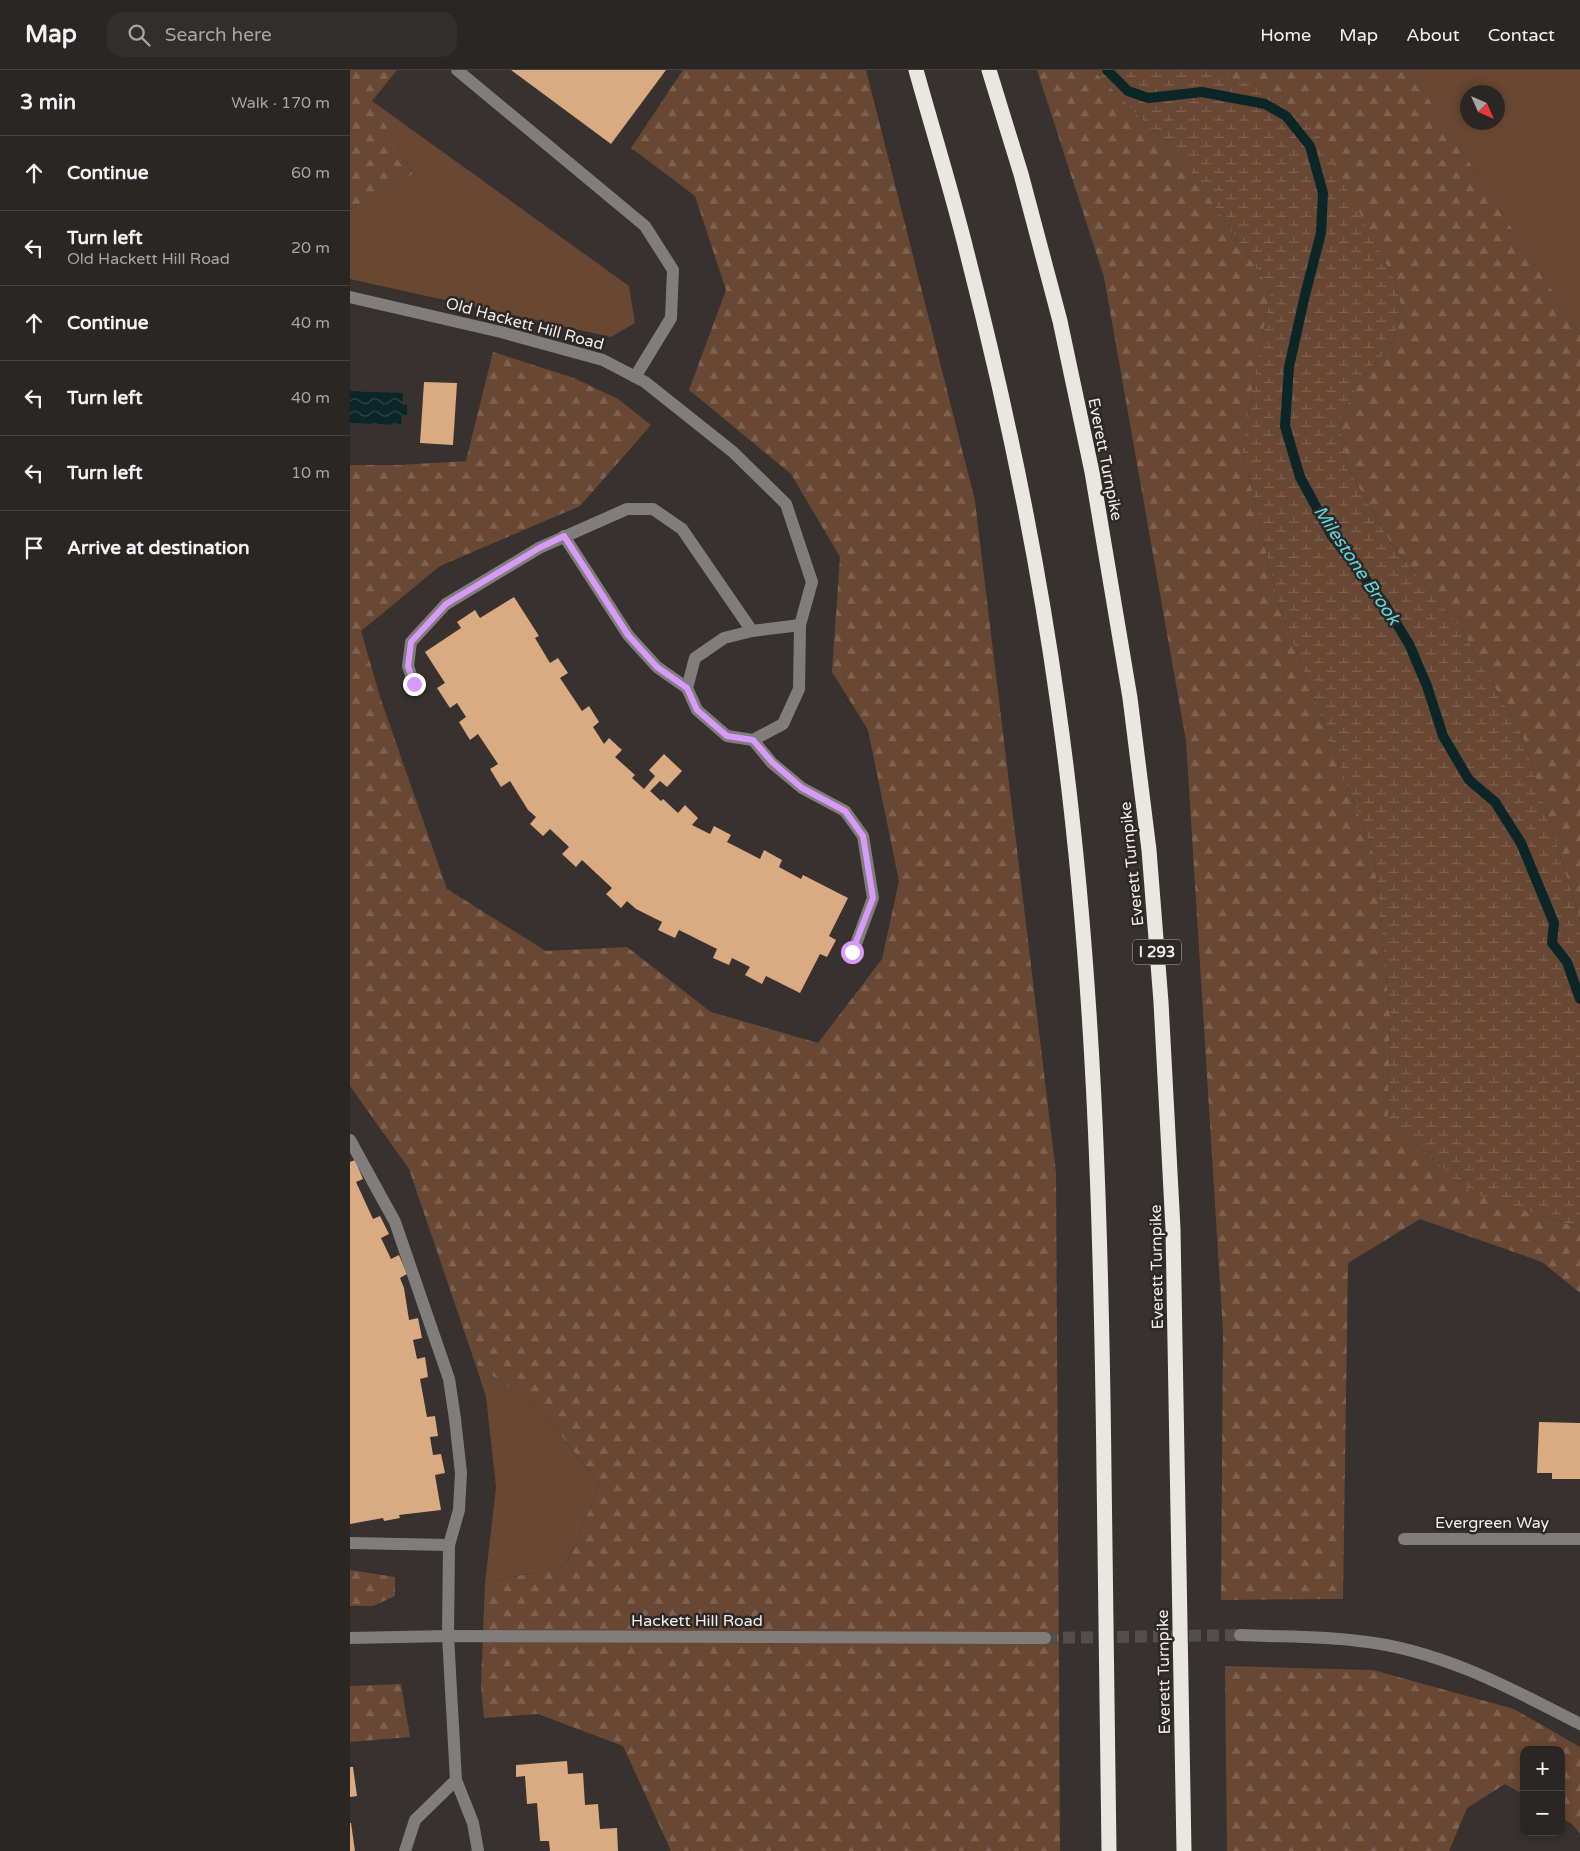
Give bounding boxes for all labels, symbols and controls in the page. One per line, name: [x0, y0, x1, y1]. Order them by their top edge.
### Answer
search box: [107, 12, 457, 57]
text: Map: [25, 20, 77, 49]
icon: search: [125, 21, 153, 49]
text: Search here: [165, 24, 272, 46]
text: Home: [1260, 24, 1311, 46]
text: Map: [1339, 24, 1378, 46]
text: About: [1406, 24, 1460, 46]
text: Contact: [1488, 24, 1555, 46]
north arrow: [1460, 85, 1505, 130]
text: 3 min: [20, 90, 76, 115]
text: Walk · 170 m: [231, 93, 330, 113]
icon: ahead: [20, 159, 48, 187]
text: Continue: [67, 162, 149, 184]
text: 60 m: [291, 163, 330, 183]
text: Turn left: [67, 227, 143, 249]
icon: left: [20, 234, 48, 262]
text: 20 m: [291, 238, 330, 258]
text: Old Hackett Hill Road: [67, 249, 230, 269]
street label: Old Hackett Hill Road: [443, 293, 606, 355]
icon: ahead: [20, 309, 48, 337]
text: Continue: [67, 312, 149, 334]
text: 40 m: [291, 313, 330, 333]
icon: left: [20, 384, 48, 412]
text: Turn left: [67, 387, 143, 409]
text: 40 m: [291, 388, 330, 408]
street label: Everett Turnpike: [1083, 396, 1127, 522]
icon: left: [20, 459, 48, 487]
text: Turn left: [67, 462, 143, 484]
text: 10 m: [291, 463, 330, 483]
water label: Milestone Brook: [1309, 501, 1406, 630]
icon: arrive: [20, 534, 48, 562]
text: Arrive at destination: [67, 537, 250, 559]
route end: [403, 673, 426, 696]
street label: Everett Turnpike: [1116, 801, 1148, 927]
road number: I 293: [1133, 940, 1181, 964]
route start: [841, 941, 864, 964]
street label: Everett Turnpike: [1146, 1204, 1168, 1330]
street label: Evergreen Way: [1435, 1513, 1550, 1533]
street label: Everett Turnpike: [1153, 1609, 1175, 1735]
street label: Hackett Hill Road: [631, 1611, 763, 1631]
map controls: [1520, 1746, 1565, 1836]
button: +: [1520, 1746, 1565, 1791]
button: −: [1520, 1791, 1565, 1836]

